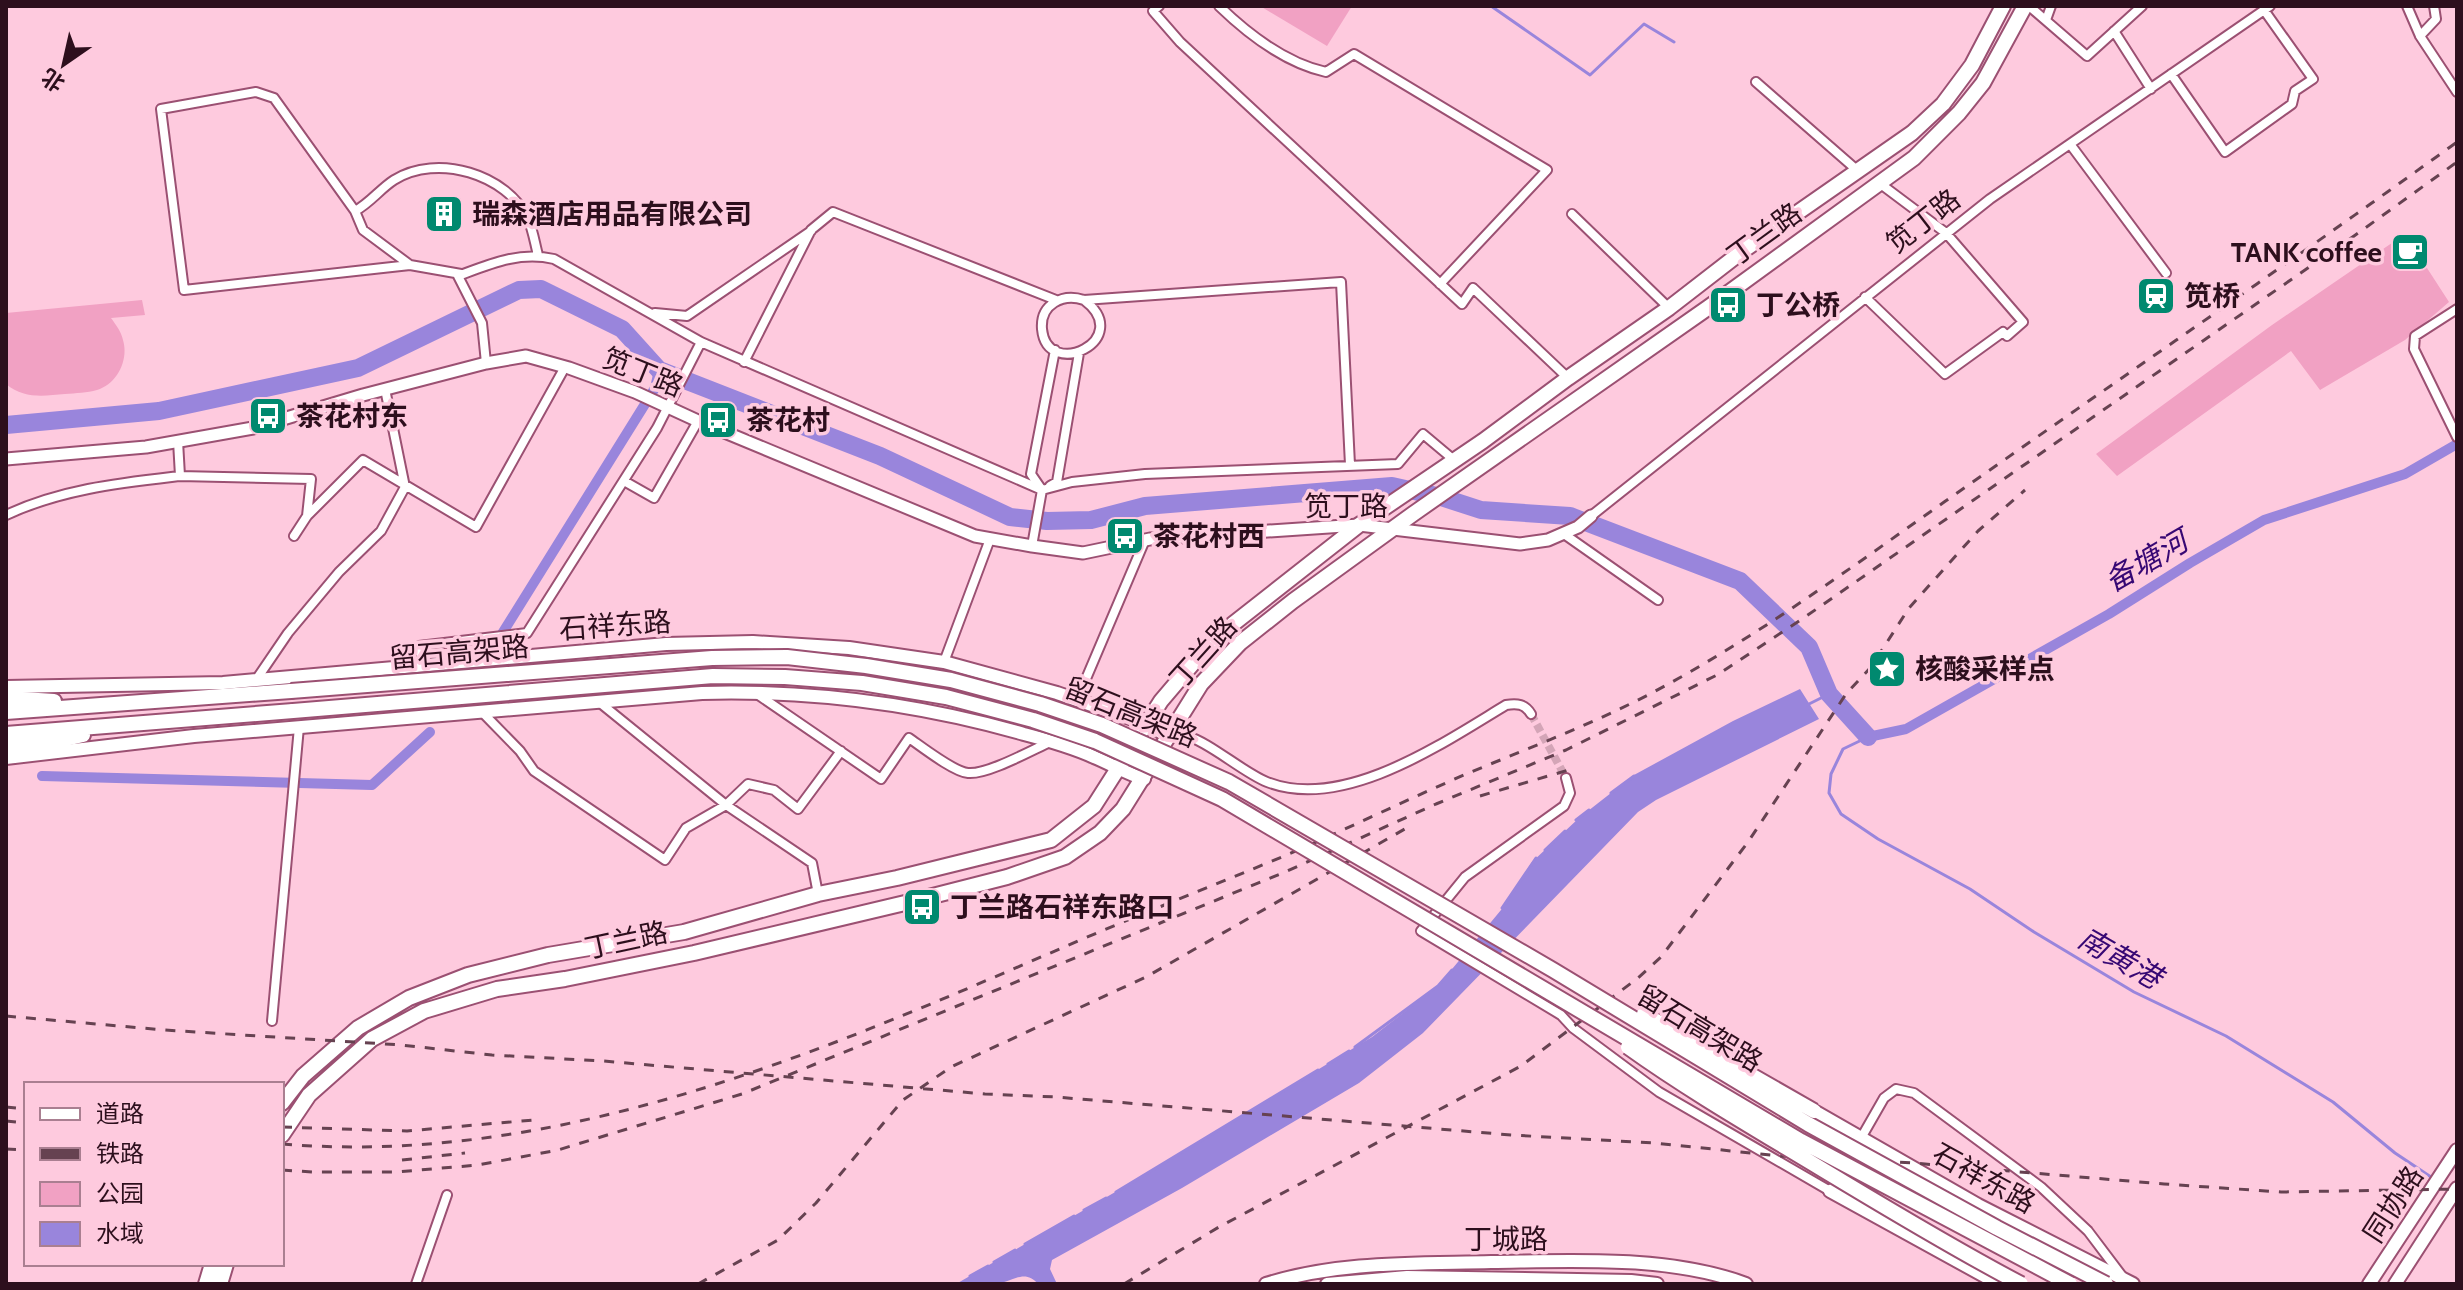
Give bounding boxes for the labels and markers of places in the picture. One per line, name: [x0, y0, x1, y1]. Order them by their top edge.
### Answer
building icon: 瑞森酒店用品有限公司: [423, 193, 465, 235]
place label: 瑞森酒店用品有限公司: [472, 197, 752, 231]
cafe icon: TANK coffee: [2389, 231, 2431, 273]
place label: TANK coffee: [2231, 235, 2382, 269]
station icon: 笕桥: [2135, 275, 2177, 317]
place label: 笕桥: [2184, 279, 2240, 313]
bus stop icon: 丁公桥: [1707, 284, 1749, 326]
place label: 丁公桥: [1756, 288, 1840, 322]
bus stop icon: 茶花村东: [247, 395, 289, 437]
place label: 茶花村东: [296, 399, 408, 433]
bus stop icon: 茶花村: [697, 399, 739, 441]
place label: 茶花村: [746, 403, 830, 437]
bus stop icon: 茶花村西: [1104, 515, 1146, 557]
place label: 茶花村西: [1153, 519, 1265, 553]
place icon: 核酸采样点: [1866, 648, 1908, 690]
place label: 核酸采样点: [1915, 652, 2055, 686]
bus stop icon: 丁兰路石祥东路口: [901, 886, 943, 928]
place label: 丁兰路石祥东路口: [950, 890, 1174, 924]

